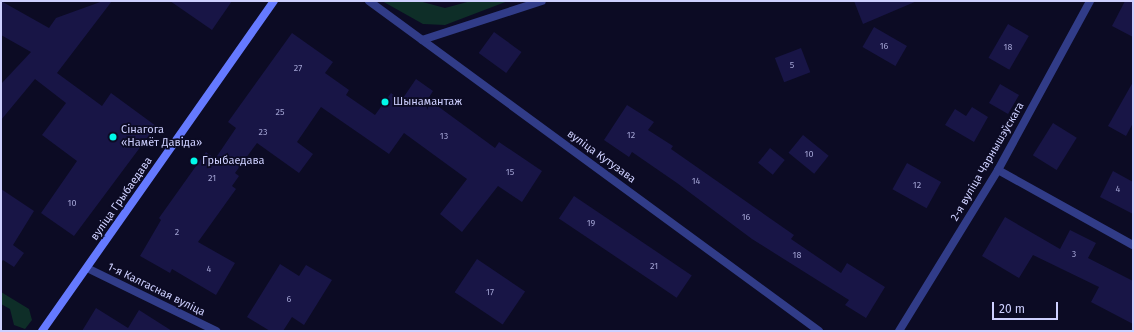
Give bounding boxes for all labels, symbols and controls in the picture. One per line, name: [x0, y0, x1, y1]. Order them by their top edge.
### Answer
house number: 16: [880, 41, 888, 51]
house number: 18: [1004, 42, 1012, 52]
house number: 5: [790, 60, 794, 70]
house number: 27: [294, 63, 302, 73]
place label: Шынамантаж: [393, 95, 462, 109]
marker: Шынамантаж: [380, 97, 390, 107]
street label: 2-я вуліца Чарнышэўскага: [949, 100, 1027, 224]
house number: 25: [276, 107, 284, 117]
place label: Сінагога «Намёт Давіда»: [121, 124, 202, 150]
house number: 23: [259, 127, 267, 137]
street label: вуліца Кутузава: [564, 128, 638, 186]
house number: 12: [627, 130, 635, 140]
house number: 13: [440, 131, 448, 141]
marker: Сінагога «Намёт Давіда»: [108, 132, 118, 142]
house number: 10: [805, 149, 813, 159]
place label: Грыбаедава: [202, 154, 265, 168]
street label: вуліца Грыбаедава: [88, 155, 156, 243]
marker: Грыбаедава: [189, 156, 199, 166]
house number: 15: [506, 167, 514, 177]
house number: 21: [208, 173, 216, 183]
house number: 14: [692, 176, 700, 186]
house number: 12: [913, 180, 921, 190]
house number: 4: [1116, 184, 1120, 194]
house number: 10: [68, 198, 76, 208]
house number: 16: [742, 212, 750, 222]
house number: 19: [587, 218, 595, 228]
house number: 2: [175, 227, 179, 237]
house number: 3: [1072, 249, 1076, 259]
house number: 18: [793, 250, 801, 260]
street label: 1-я Калгасная вуліца: [105, 261, 207, 319]
house number: 21: [650, 261, 658, 271]
house number: 4: [207, 264, 211, 274]
house number: 17: [486, 287, 494, 297]
house number: 6: [287, 294, 291, 304]
scale bar: [994, 294, 1060, 320]
text: 20 m: [999, 302, 1025, 316]

